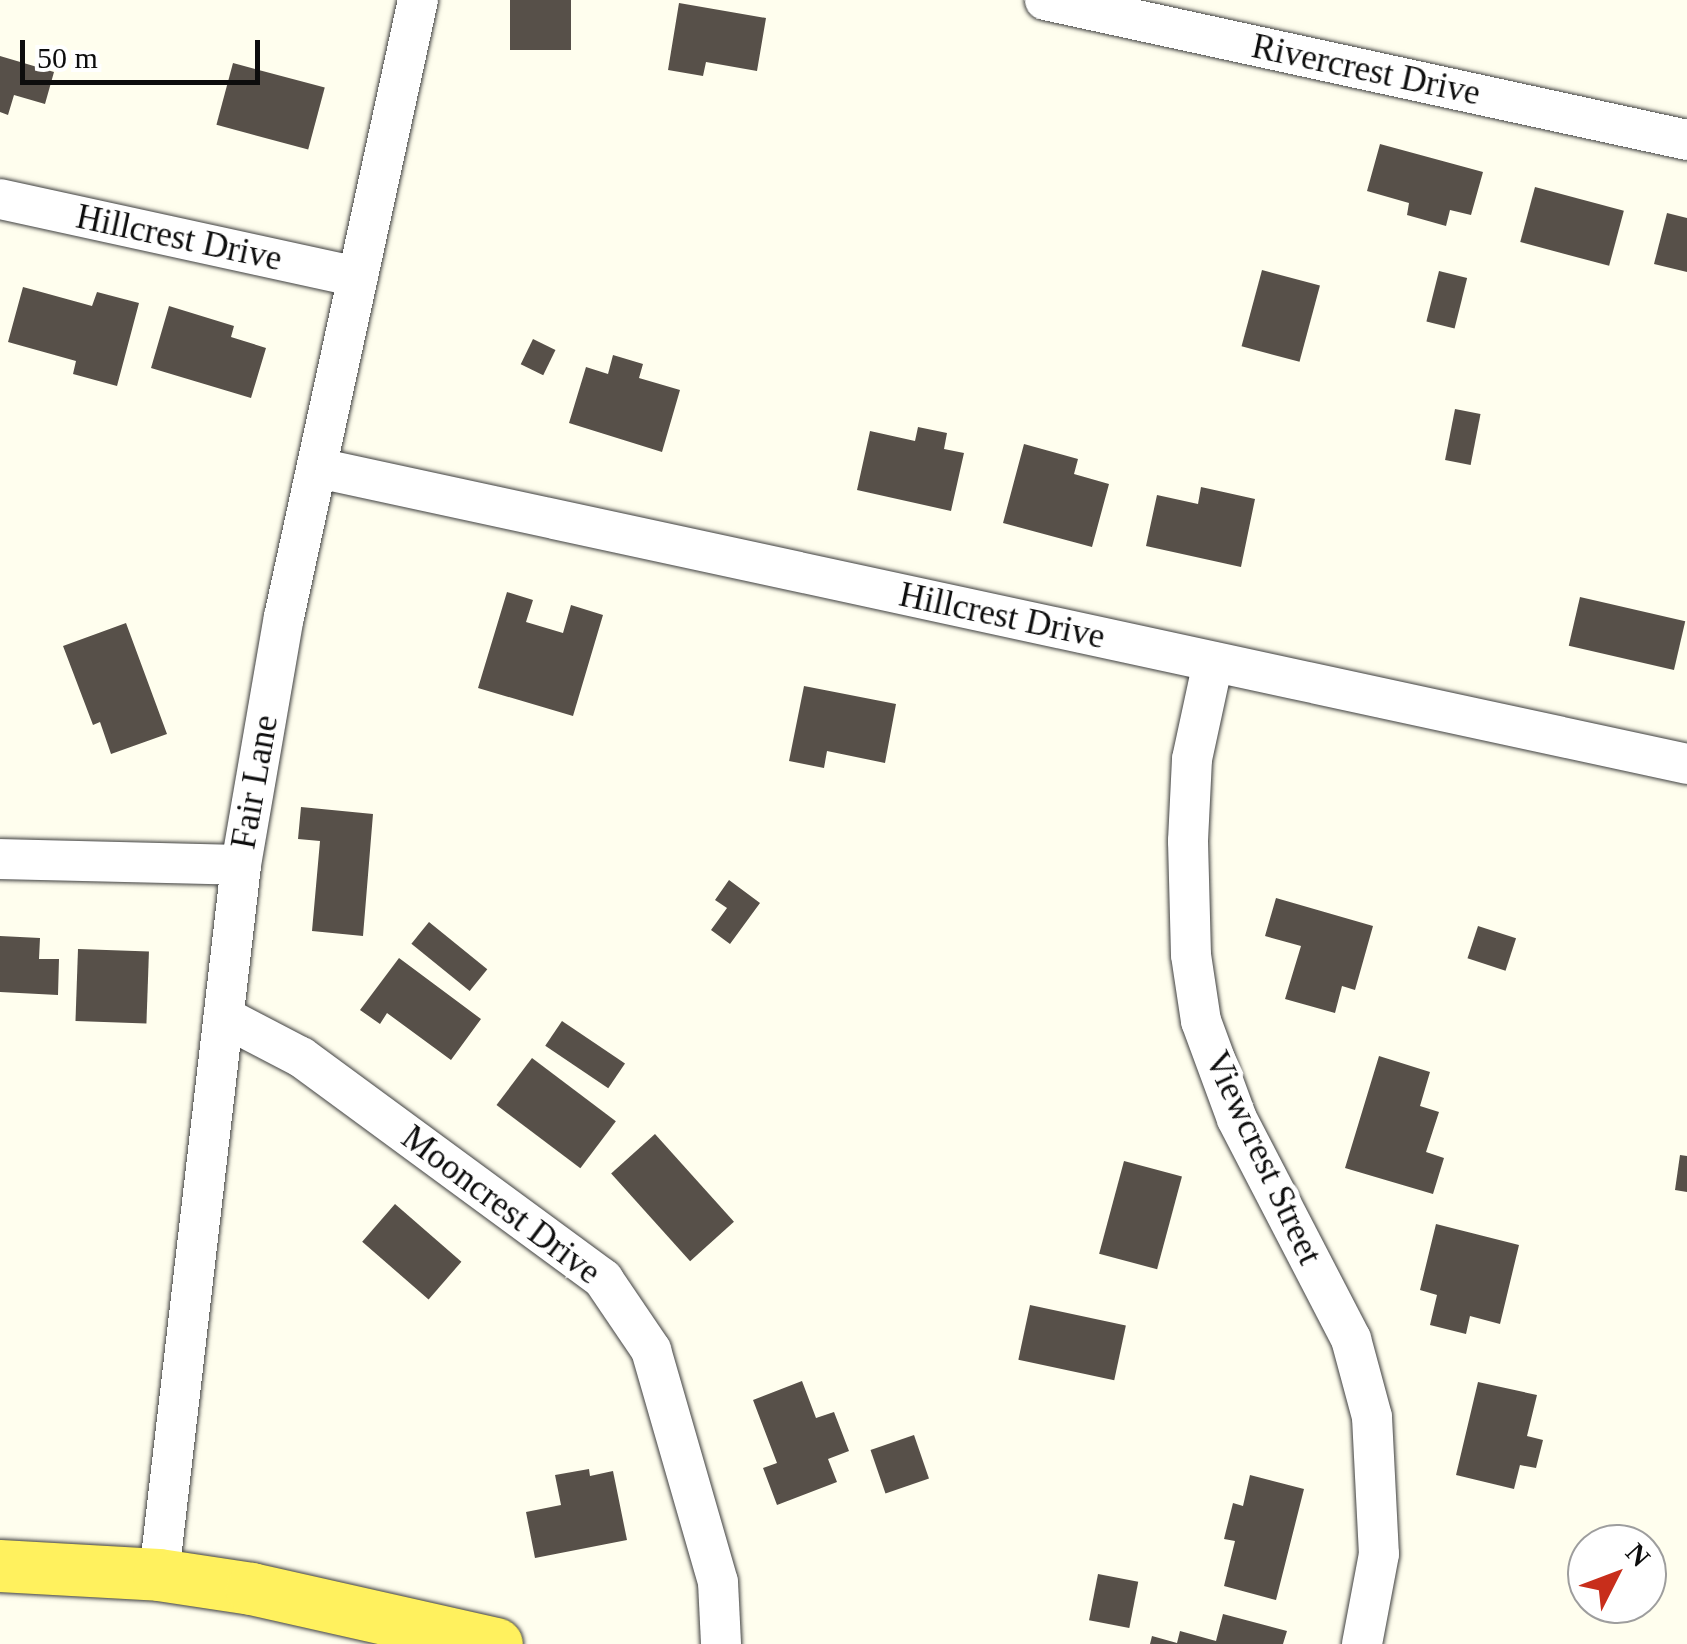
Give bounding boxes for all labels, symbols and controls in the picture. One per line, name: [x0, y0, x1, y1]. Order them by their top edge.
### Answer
scale bar: [25, 20, 265, 82]
street label: Rivercrest Drive: [1248, 25, 1484, 115]
text: 50 m: [37, 41, 98, 74]
street label: Hillcrest Drive: [72, 196, 286, 280]
street label: Hillcrest Drive: [895, 574, 1109, 658]
street label: Fair Lane: [223, 712, 287, 852]
street label: Viewcrest Street: [1195, 1045, 1331, 1271]
street label: Mooncrest Drive: [393, 1117, 609, 1293]
north arrow: [1567, 1524, 1667, 1624]
text: N: [1620, 1537, 1656, 1573]

